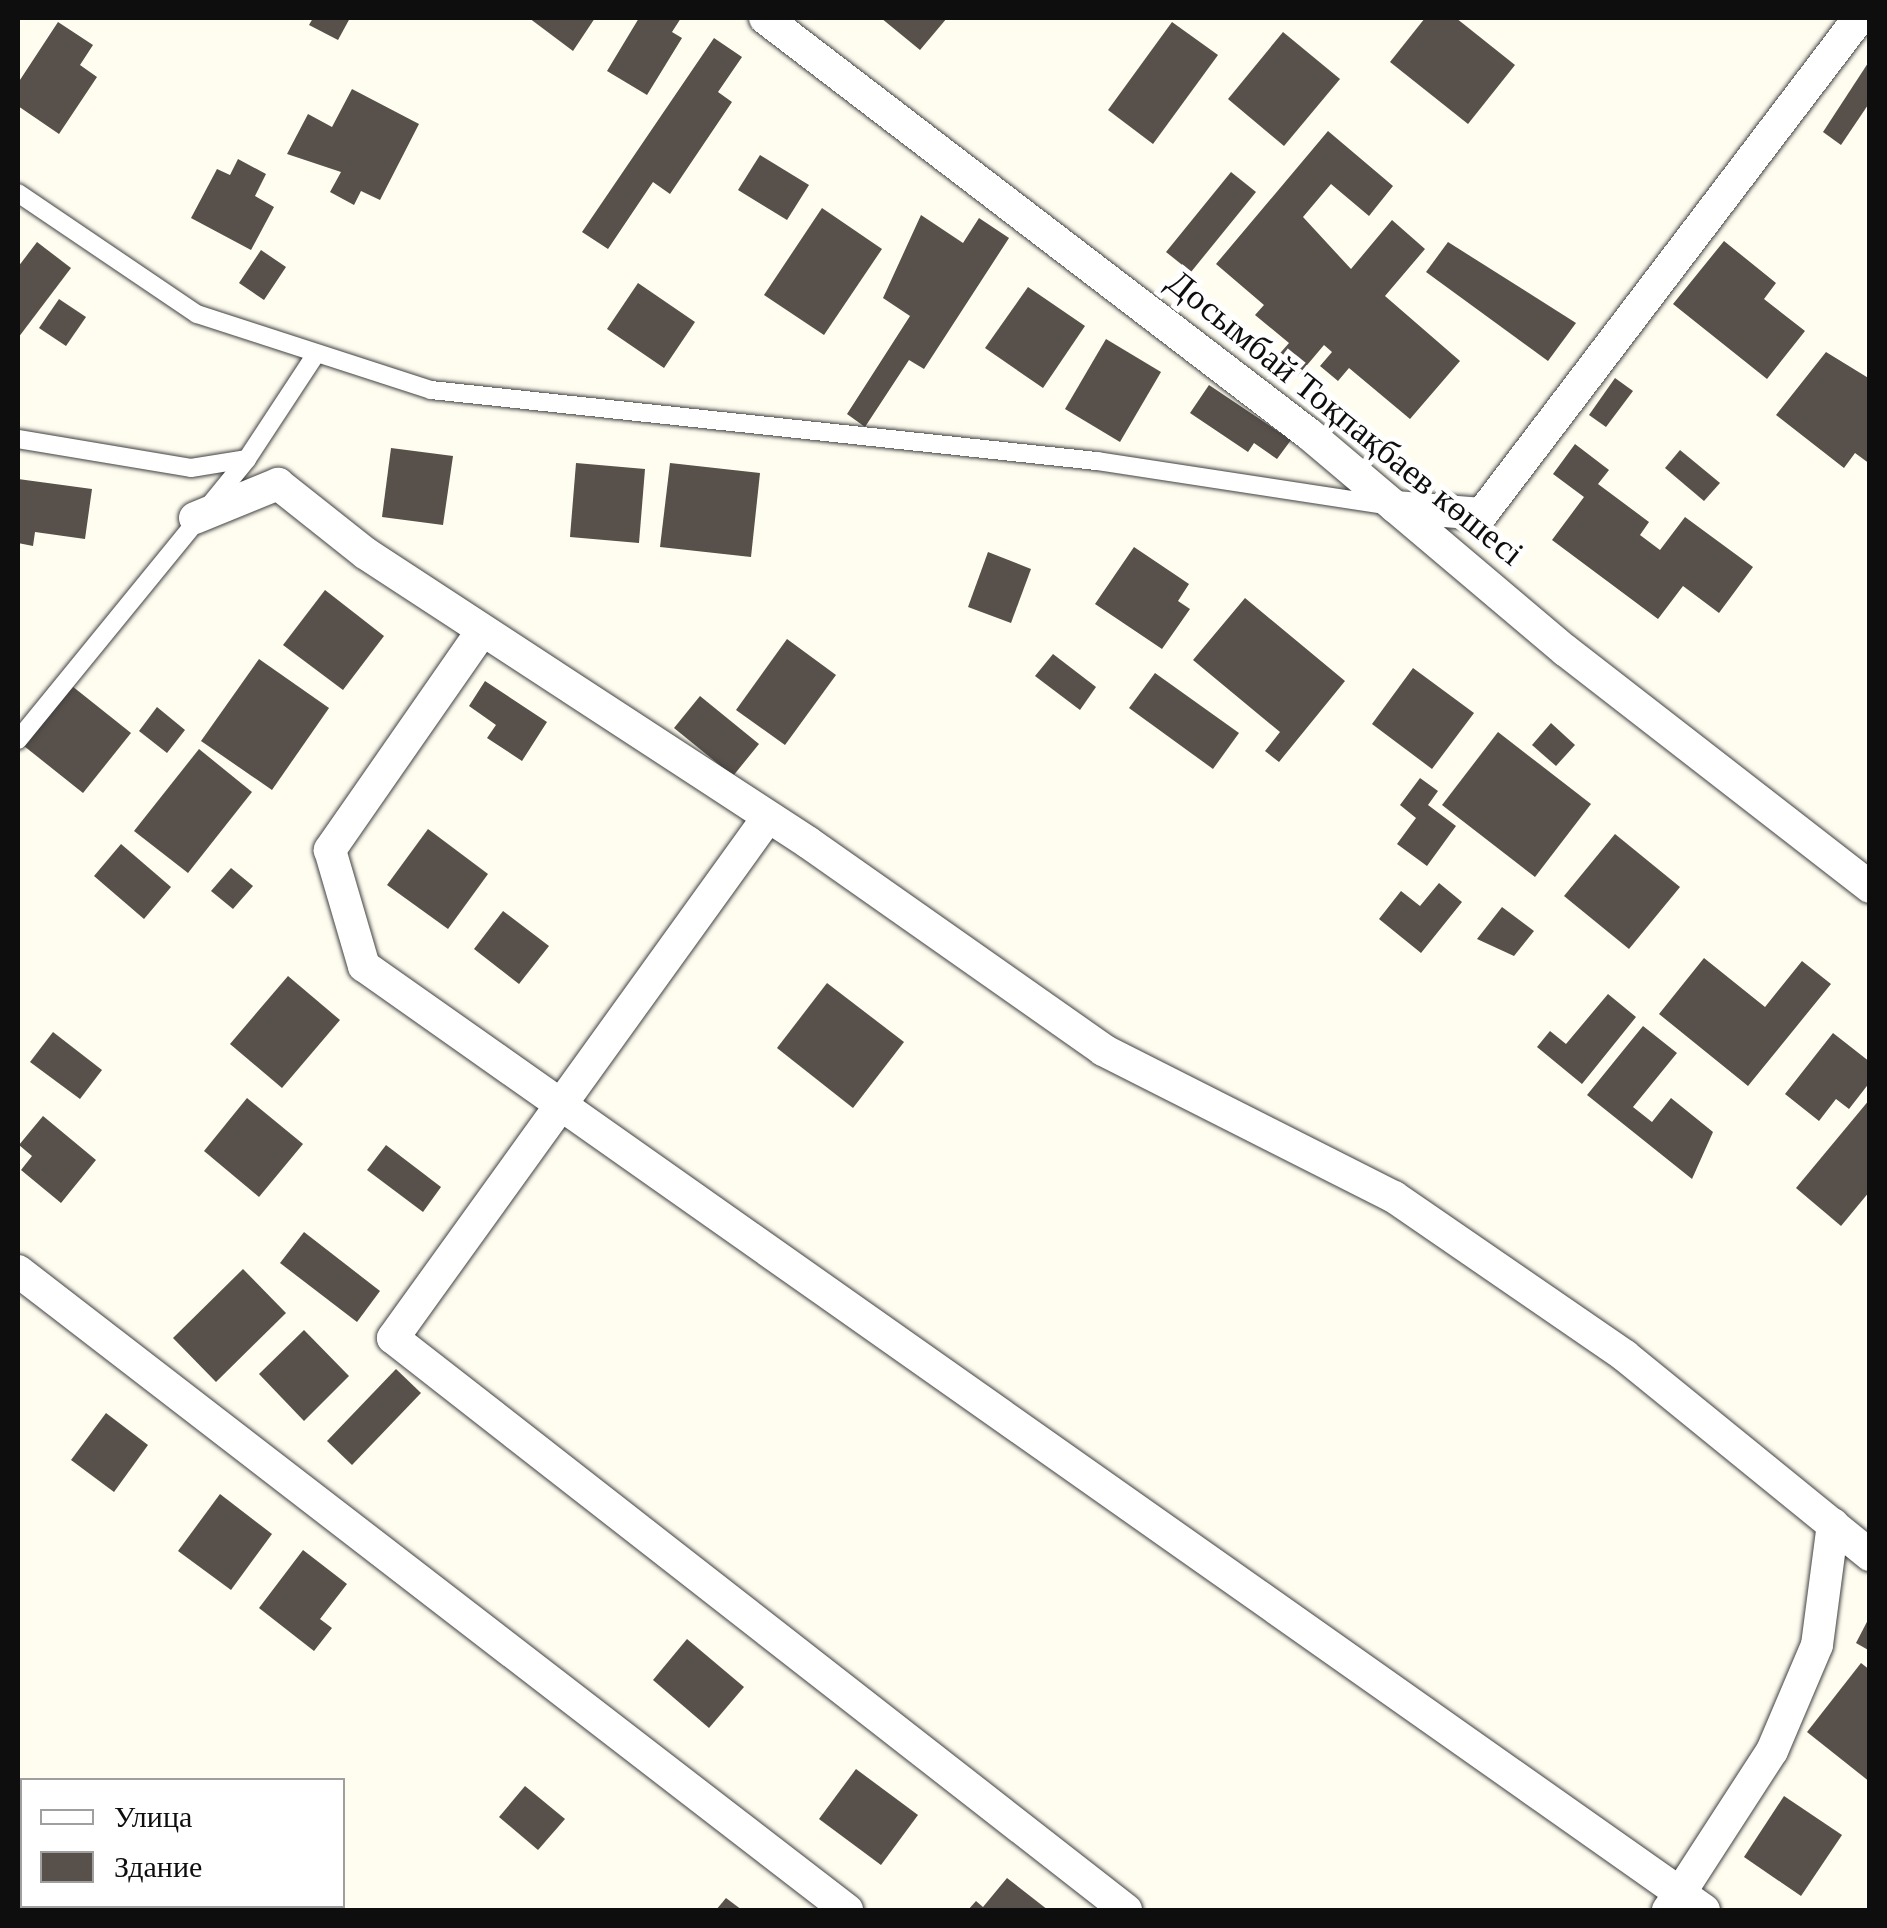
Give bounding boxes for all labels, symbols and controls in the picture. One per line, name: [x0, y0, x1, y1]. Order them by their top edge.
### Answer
street label: Досымбай Тоқпақбаев көшесі: [1158, 261, 1532, 575]
legend: [20, 1778, 345, 1908]
text: Улица: [114, 1800, 192, 1833]
text: Здание: [114, 1850, 202, 1883]

